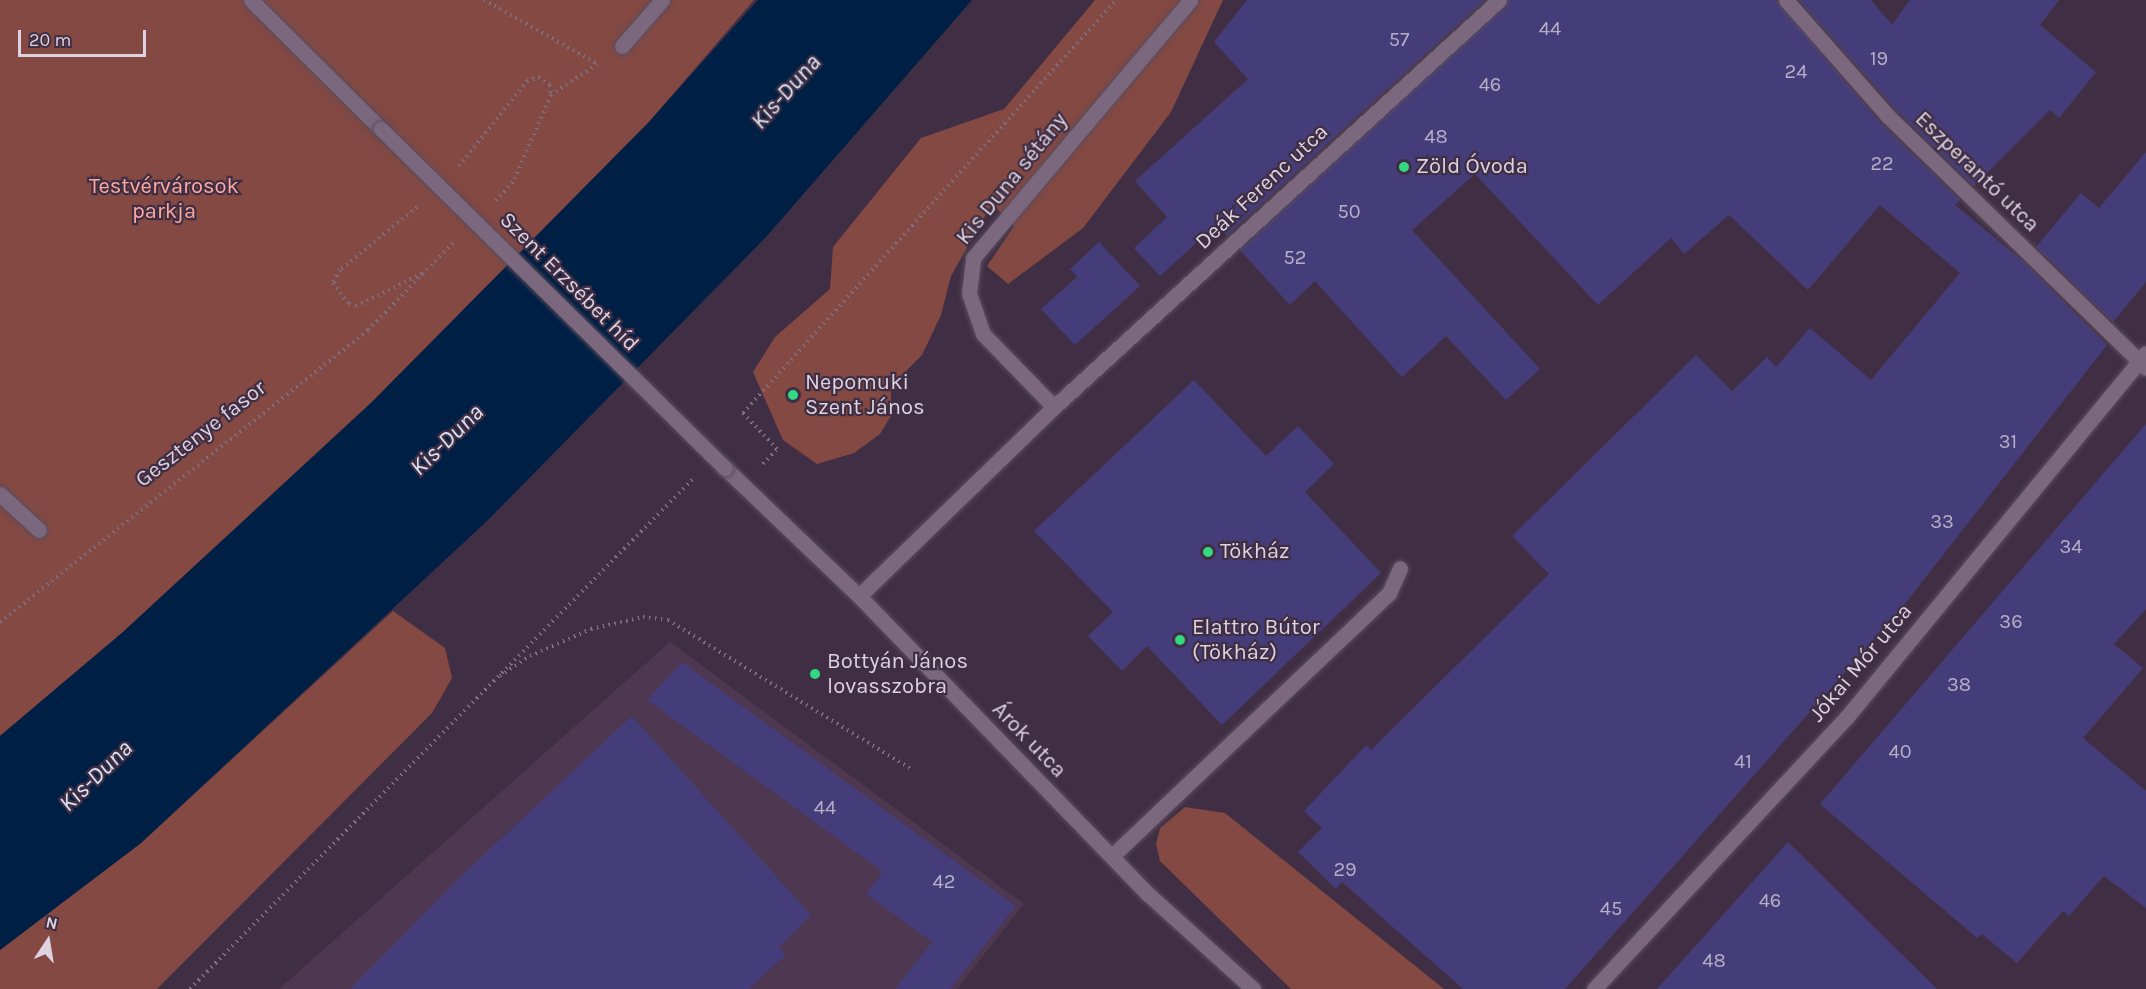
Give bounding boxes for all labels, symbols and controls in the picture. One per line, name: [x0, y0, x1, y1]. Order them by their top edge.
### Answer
house number: 44: [1539, 16, 1561, 40]
scale bar: [21, 18, 148, 56]
house number: 57: [1389, 27, 1409, 51]
text: 20 m: [29, 29, 71, 51]
house number: 19: [1870, 46, 1888, 70]
water label: Kis-Duna: [745, 49, 827, 135]
house number: 24: [1785, 59, 1807, 83]
house number: 46: [1479, 72, 1501, 96]
street label: Eszperantó utca: [1909, 106, 2045, 238]
street label: Kis Duna sétány: [951, 108, 1073, 250]
street label: Deák Ferenc utca: [1190, 119, 1334, 255]
house number: 48: [1424, 124, 1448, 148]
house number: 22: [1870, 151, 1894, 175]
place label: Zöld Óvoda: [1416, 154, 1528, 180]
marker: Zöld Óvoda: [1397, 160, 1411, 174]
park label: Testvérvárosok parkja: [89, 173, 239, 224]
house number: 50: [1337, 199, 1361, 223]
street label: Szent Erzsébet híd: [494, 207, 644, 357]
house number: 52: [1284, 245, 1306, 269]
place label: Nepomuki Szent János: [805, 369, 925, 420]
street label: Gesztenye fasor: [131, 375, 271, 493]
marker: Nepomuki Szent János: [786, 388, 800, 402]
water label: Kis-Duna: [404, 398, 490, 482]
house number: 31: [1999, 429, 2017, 453]
house number: 33: [1930, 509, 1954, 533]
house number: 34: [2060, 534, 2082, 558]
place label: Tökház: [1220, 539, 1290, 565]
marker: Tökház: [1201, 545, 1215, 559]
street label: Jókai Mór utca: [1804, 599, 1918, 727]
house number: 36: [1999, 609, 2023, 633]
place label: Elattro Bútor (Tökház): [1192, 614, 1320, 666]
marker: Elattro Bútor (Tökház): [1173, 633, 1187, 647]
place label: Bottyán János lovasszobra: [827, 648, 968, 700]
marker: Bottyán János lovasszobra: [808, 667, 822, 681]
house number: 38: [1947, 672, 1971, 696]
street label: Árok utca: [986, 697, 1072, 783]
water label: Kis-Duna: [53, 734, 139, 818]
house number: 40: [1888, 739, 1912, 763]
house number: 41: [1734, 749, 1752, 773]
house number: 44: [814, 795, 836, 819]
house number: 29: [1333, 857, 1357, 881]
house number: 42: [933, 869, 955, 893]
house number: 46: [1759, 888, 1781, 912]
house number: 45: [1600, 896, 1622, 920]
north arrow: [18, 911, 78, 971]
text: N: [44, 912, 59, 933]
house number: 48: [1702, 948, 1726, 972]

